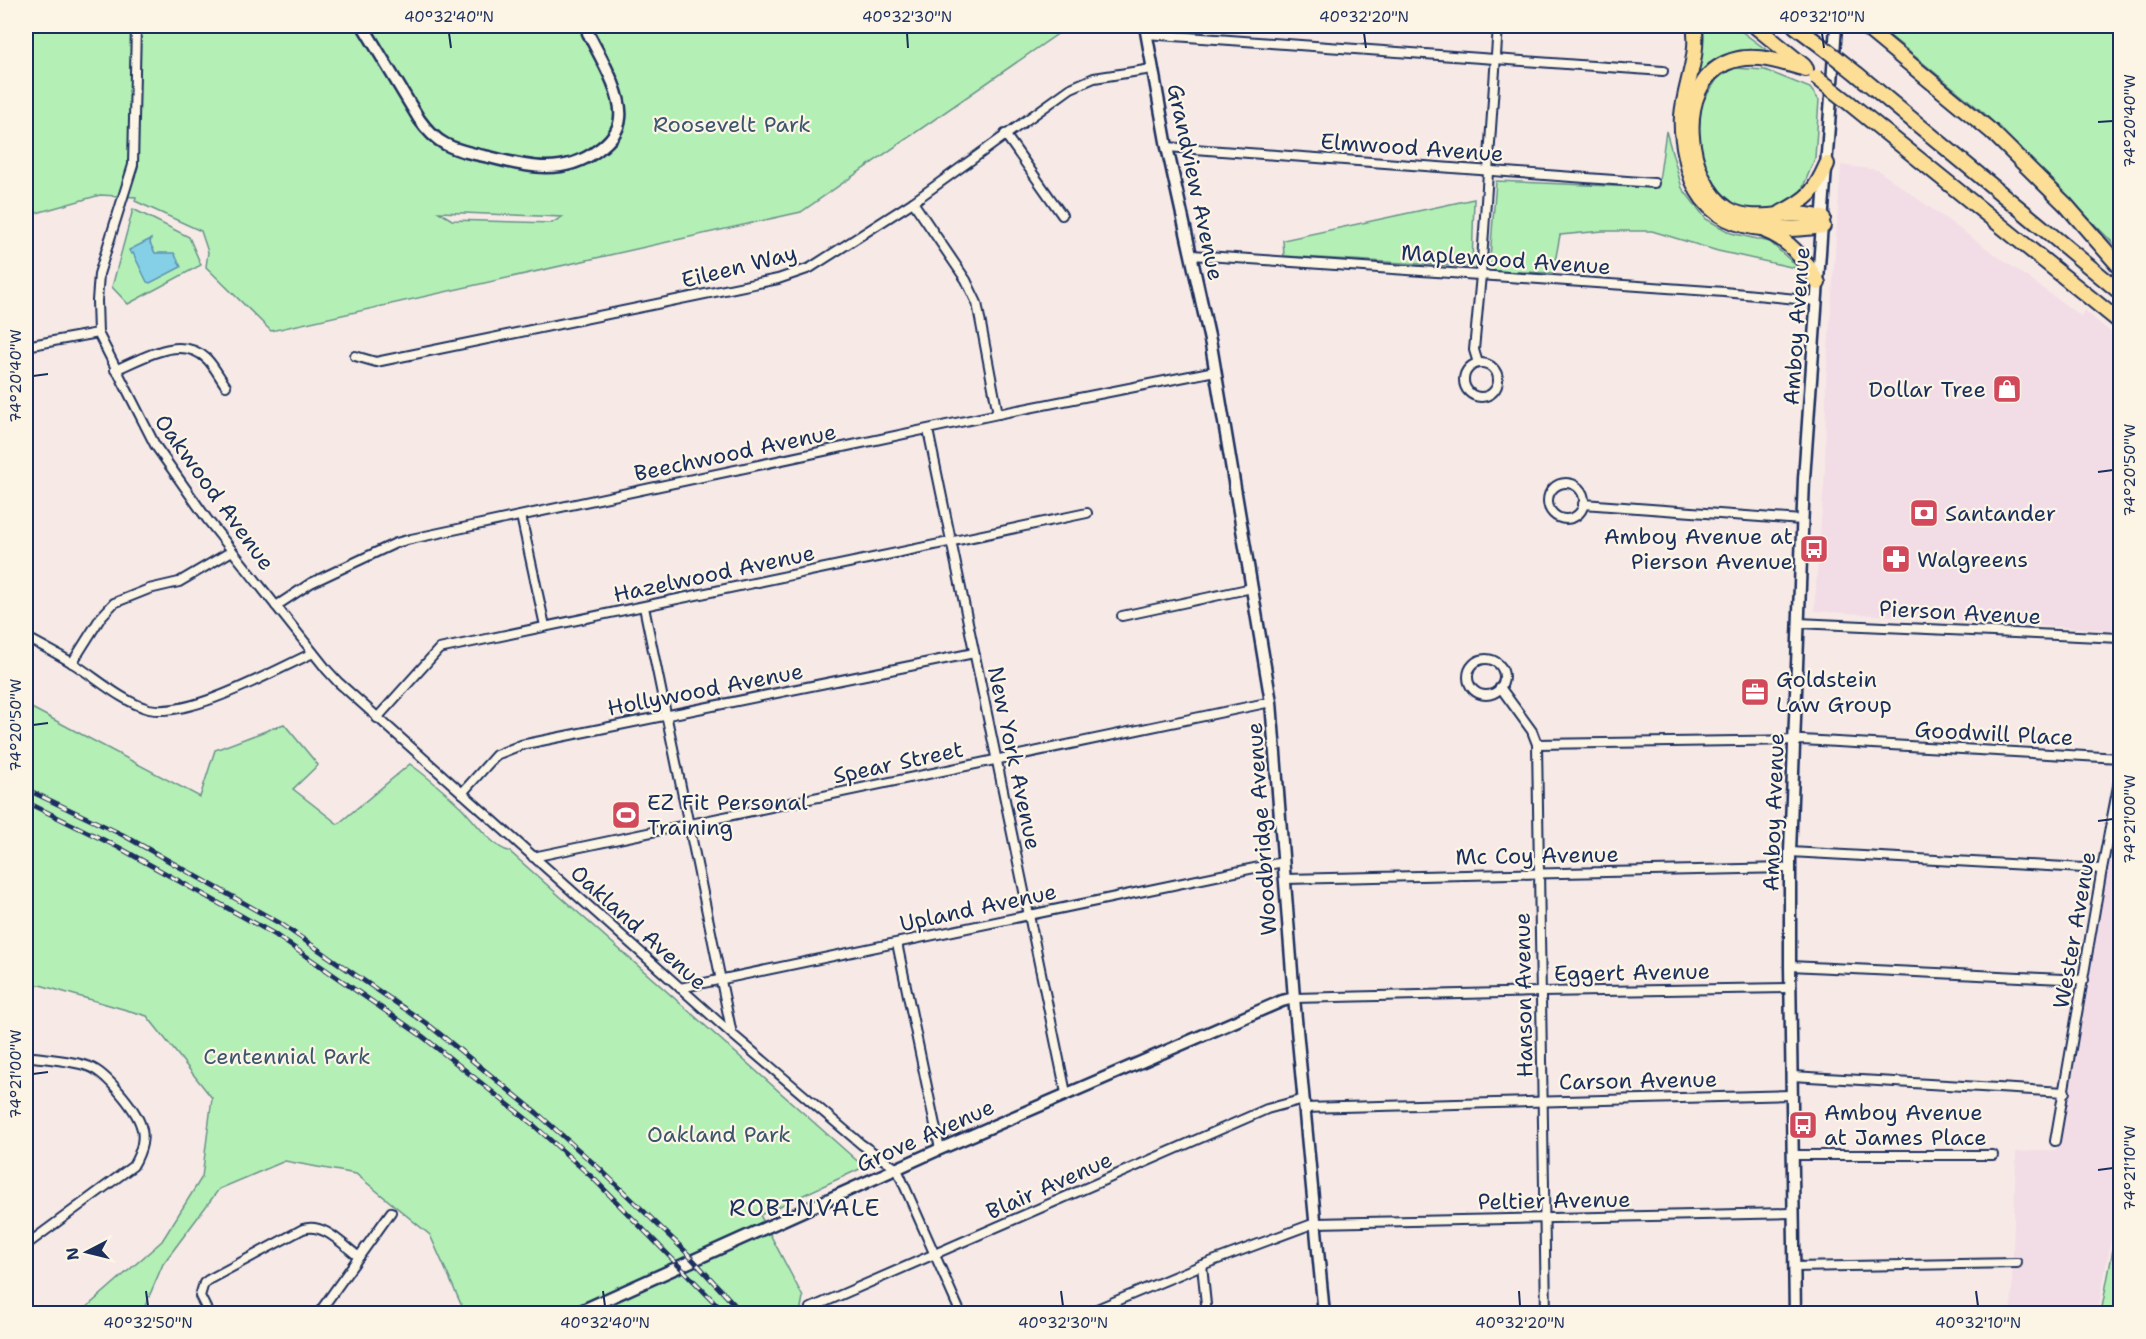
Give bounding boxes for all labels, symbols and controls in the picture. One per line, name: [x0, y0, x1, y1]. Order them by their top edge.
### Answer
text: 40°32'40"N: [404, 7, 494, 27]
text: 40°32'30"N: [862, 7, 952, 27]
text: 40°32'20"N: [1319, 7, 1409, 27]
text: 40°32'10"N: [1779, 7, 1865, 27]
text: 74°20'40"W: [2120, 74, 2140, 168]
street label: Grandview Avenue: [1161, 81, 1231, 283]
park label: Roosevelt Park: [653, 110, 811, 139]
street label: Elmwood Avenue: [1320, 127, 1504, 168]
street label: Eileen Way: [678, 238, 800, 295]
street label: Maplewood Avenue: [1400, 238, 1612, 281]
street label: Amboy Avenue: [1776, 246, 1816, 406]
text: 74°20'40"W: [6, 329, 26, 423]
shop icon: Dollar Tree: [1991, 373, 2023, 405]
place label: Dollar Tree: [1869, 375, 1986, 404]
street label: Oakwood Avenue: [148, 408, 281, 576]
street label: Beechwood Avenue: [631, 417, 839, 488]
text: 74°20'50"W: [2120, 424, 2140, 516]
bank icon: Santander: [1908, 497, 1940, 529]
place label: Santander: [1945, 499, 2056, 528]
place label: Amboy Avenue at Pierson Avenue: [1604, 522, 1793, 576]
bus stop icon: Amboy Avenue at Pierson Avenue: [1798, 533, 1830, 565]
street label: Hazelwood Avenue: [611, 538, 817, 609]
pharmacy icon: Walgreens: [1880, 543, 1912, 575]
place label: Walgreens: [1917, 545, 2028, 574]
street label: Pierson Avenue: [1878, 594, 2042, 631]
street label: Hollywood Avenue: [605, 656, 806, 723]
street label: New York Avenue: [981, 664, 1048, 852]
place label: Goldstein Law Group: [1776, 665, 1892, 719]
office icon: Goldstein Law Group: [1739, 676, 1771, 708]
text: 74°20'50"W: [6, 679, 26, 771]
street label: Goodwill Place: [1914, 715, 2074, 752]
street label: Woodbridge Avenue: [1240, 721, 1283, 937]
street label: Amboy Avenue: [1756, 732, 1791, 892]
street label: Spear Street: [830, 735, 966, 790]
text: 74°21'00"W: [2120, 774, 2140, 864]
place label: EZ Fit Personal Training: [647, 788, 808, 842]
sports icon: EZ Fit Personal Training: [610, 799, 642, 831]
street label: Mc Coy Avenue: [1455, 840, 1619, 871]
street label: Wester Avenue: [2046, 849, 2103, 1011]
street label: Oakland Avenue: [564, 858, 713, 996]
street label: Upland Avenue: [897, 877, 1059, 938]
street label: Hanson Avenue: [1508, 912, 1539, 1078]
street label: Eggert Avenue: [1554, 957, 1710, 988]
text: 74°21'00"W: [6, 1029, 26, 1119]
park label: Centennial Park: [203, 1042, 371, 1071]
street label: Carson Avenue: [1559, 1065, 1717, 1096]
street label: Grove Avenue: [852, 1092, 999, 1179]
place label: Amboy Avenue at James Place: [1824, 1098, 1987, 1152]
bus stop icon: Amboy Avenue at James Place: [1787, 1109, 1819, 1141]
park label: Oakland Park: [647, 1120, 791, 1149]
text: 74°21'10"W: [2120, 1125, 2140, 1211]
street label: Blair Avenue: [982, 1145, 1117, 1226]
street label: Peltier Avenue: [1477, 1185, 1631, 1216]
district label: ROBINVALE: [729, 1192, 881, 1224]
north arrow: [57, 1222, 117, 1282]
text: N: [61, 1246, 84, 1261]
text: 40°32'50"N: [103, 1313, 193, 1333]
text: 40°32'40"N: [560, 1313, 650, 1333]
text: 40°32'30"N: [1018, 1313, 1108, 1333]
text: 40°32'20"N: [1475, 1313, 1565, 1333]
text: 40°32'10"N: [1935, 1313, 2021, 1333]

